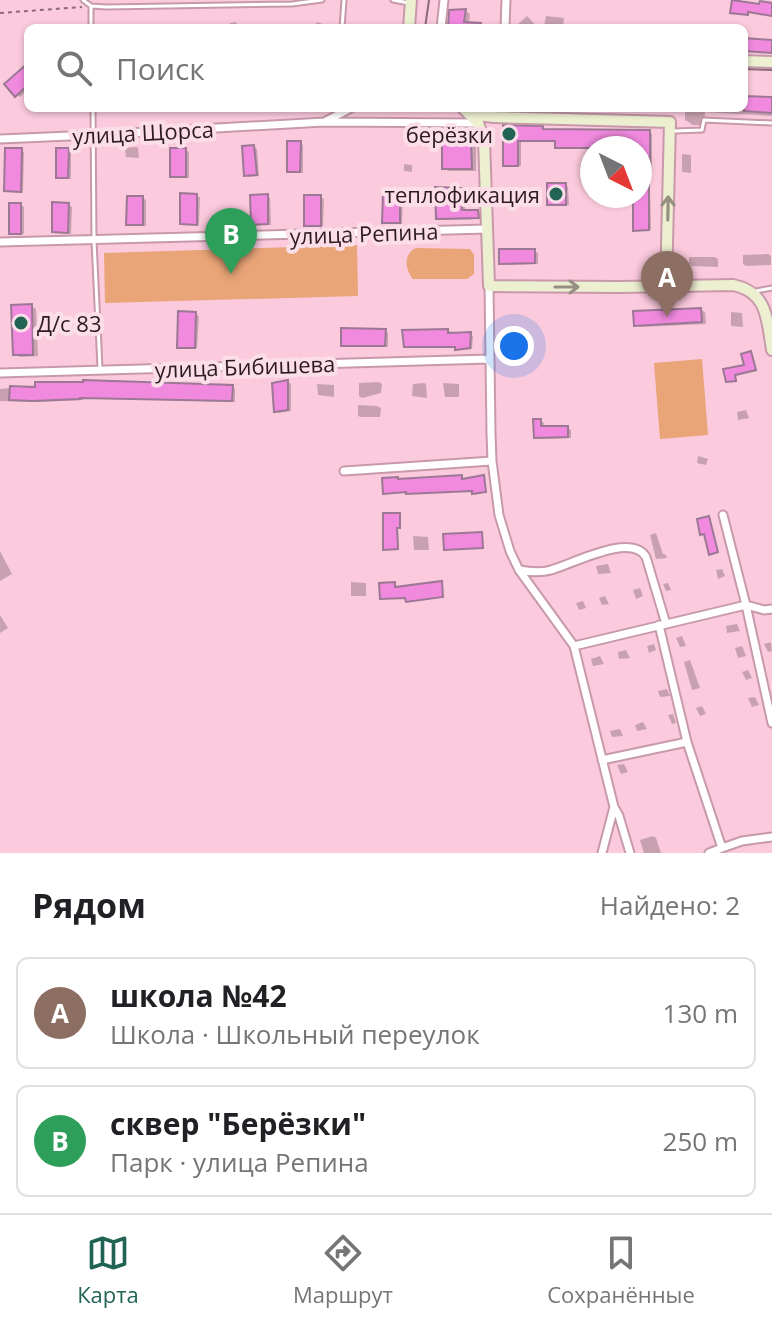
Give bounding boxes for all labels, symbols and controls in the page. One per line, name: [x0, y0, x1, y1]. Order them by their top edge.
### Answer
search box: [24, 24, 748, 112]
icon: search: [52, 46, 96, 90]
text: Поиск: [116, 48, 205, 89]
street label: улица Щорса: [72, 113, 214, 151]
place label: берёзки: [406, 119, 493, 149]
marker: берёзки: [500, 125, 518, 143]
north arrow: [580, 136, 652, 208]
place label: теплофикация: [385, 179, 540, 209]
marker: теплофикация: [547, 185, 565, 203]
one-way arrow: [661, 195, 676, 222]
pin: B: [205, 208, 257, 274]
street label: улица Репина: [289, 215, 439, 251]
pin: A: [641, 251, 693, 317]
one-way arrow: [553, 279, 580, 295]
place label: Д/с 83: [37, 308, 102, 338]
marker: Д/с 83: [12, 314, 30, 332]
your location: [494, 326, 534, 366]
street label: улица Бибишева: [154, 348, 336, 384]
text: Рядом: [32, 882, 146, 928]
text: Найдено: 2: [600, 887, 740, 923]
text: школа №42: [110, 975, 287, 1016]
text: A: [51, 995, 69, 1031]
text: 130 m: [663, 995, 738, 1031]
text: Школа · Школьный переулок: [110, 1016, 480, 1052]
text: сквер "Берёзки": [110, 1103, 366, 1144]
text: B: [51, 1123, 69, 1159]
text: 250 m: [663, 1123, 738, 1159]
text: Парк · улица Репина: [110, 1144, 369, 1180]
tab: Карта: [77, 1231, 139, 1309]
tab: Маршрут: [293, 1231, 393, 1309]
tab: Сохранённые: [547, 1231, 695, 1309]

